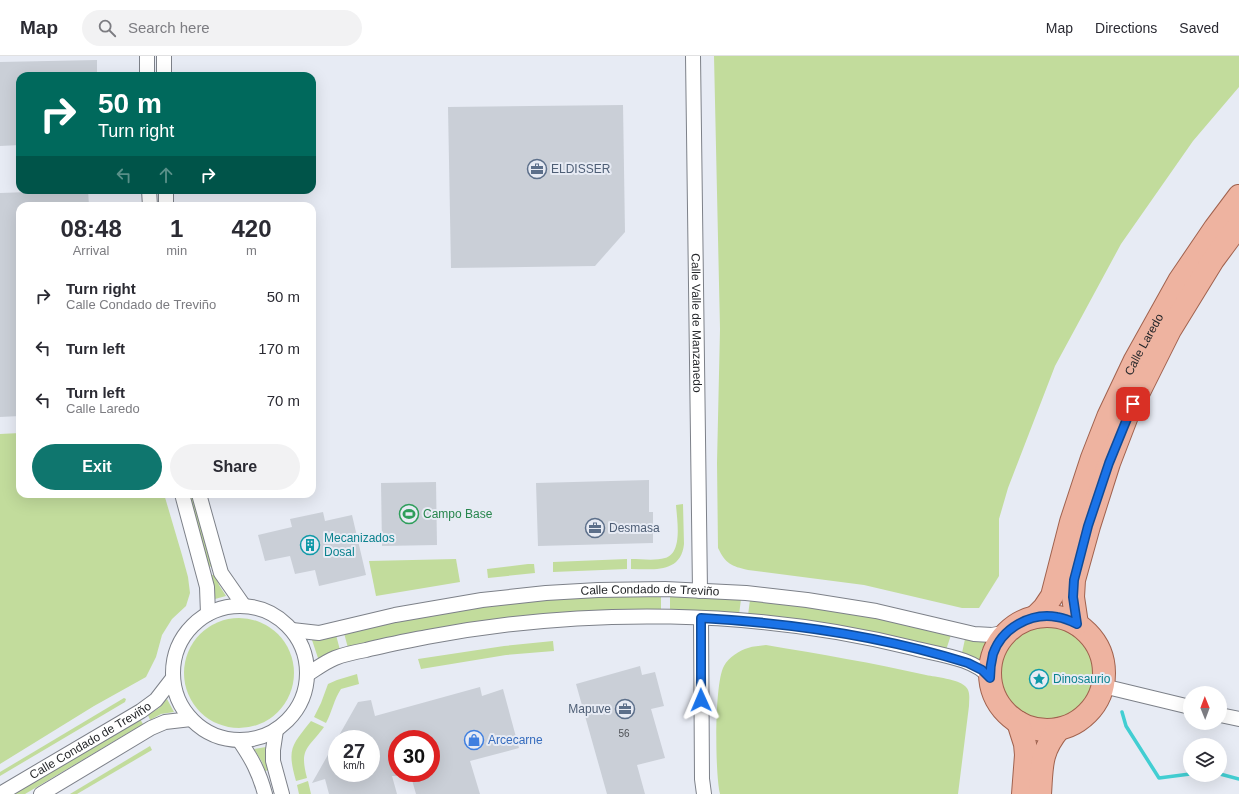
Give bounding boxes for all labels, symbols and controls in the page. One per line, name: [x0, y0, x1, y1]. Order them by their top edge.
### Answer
search box: [82, 10, 362, 46]
text: Map: [20, 17, 58, 38]
icon: search: [96, 17, 118, 39]
text: Search here: [128, 19, 210, 36]
text: Map: [1046, 20, 1073, 36]
text: Directions: [1095, 20, 1157, 36]
text: Saved: [1179, 20, 1219, 36]
icon: right: [32, 88, 84, 140]
text: 50 m: [98, 88, 162, 119]
text: Turn right: [98, 121, 174, 141]
office icon: ELDISSER: [526, 158, 548, 180]
place label: ELDISSER: [551, 162, 611, 176]
icon: left: [113, 164, 135, 186]
icon: ahead: [155, 164, 177, 186]
icon: right: [197, 164, 219, 186]
text: 08:48: [60, 215, 122, 242]
text: 1: [170, 215, 183, 242]
text: 420: [232, 215, 272, 242]
text: Arrival: [73, 243, 110, 258]
text: min: [166, 243, 187, 258]
text: m: [246, 243, 257, 258]
street label: Calle Valle de Manzanedo: [689, 253, 704, 393]
text: Turn right: [66, 280, 136, 297]
icon: right: [32, 285, 54, 307]
text: 50 m: [267, 288, 300, 305]
text: Calle Condado de Treviño: [66, 297, 216, 312]
street label: Calle Laredo: [1122, 311, 1167, 378]
icon: left: [32, 337, 54, 359]
text: Turn left: [66, 340, 125, 357]
text: 170 m: [258, 340, 300, 357]
text: Turn left: [66, 384, 125, 401]
pin: [1116, 387, 1150, 421]
icon: left: [32, 389, 54, 411]
text: 70 m: [267, 392, 300, 409]
icon: arrive: [1122, 393, 1144, 415]
text: Calle Laredo: [66, 401, 140, 416]
button: Exit: [32, 444, 162, 490]
button: Share: [170, 444, 300, 490]
sports icon: Campo Base: [398, 503, 420, 525]
place label: Campo Base: [423, 507, 493, 521]
office icon: Desmasa: [584, 517, 606, 539]
place label: Desmasa: [609, 521, 660, 535]
place label: Mecanizados Dosal: [324, 531, 395, 559]
building icon: Mecanizados Dosal: [299, 534, 321, 556]
street label: Calle Condado de Treviño: [580, 582, 720, 599]
place icon: Dinosaurio: [1028, 668, 1050, 690]
place label: Dinosaurio: [1053, 672, 1111, 686]
position arrow: [680, 679, 722, 721]
north arrow: [1183, 686, 1227, 730]
map controls: [1183, 686, 1227, 782]
office icon: Mapuve: [614, 698, 636, 720]
street label: Calle Condado de Treviño: [27, 699, 154, 782]
place label: Mapuve: [568, 702, 611, 716]
house number: 56: [618, 728, 630, 739]
shop icon: Arcecarne: [463, 729, 485, 751]
speed limit sign: 30: [388, 730, 440, 782]
place label: Arcecarne: [488, 733, 543, 747]
button: layers: [1183, 738, 1227, 782]
text: 27: [343, 740, 365, 762]
text: km/h: [343, 760, 365, 771]

